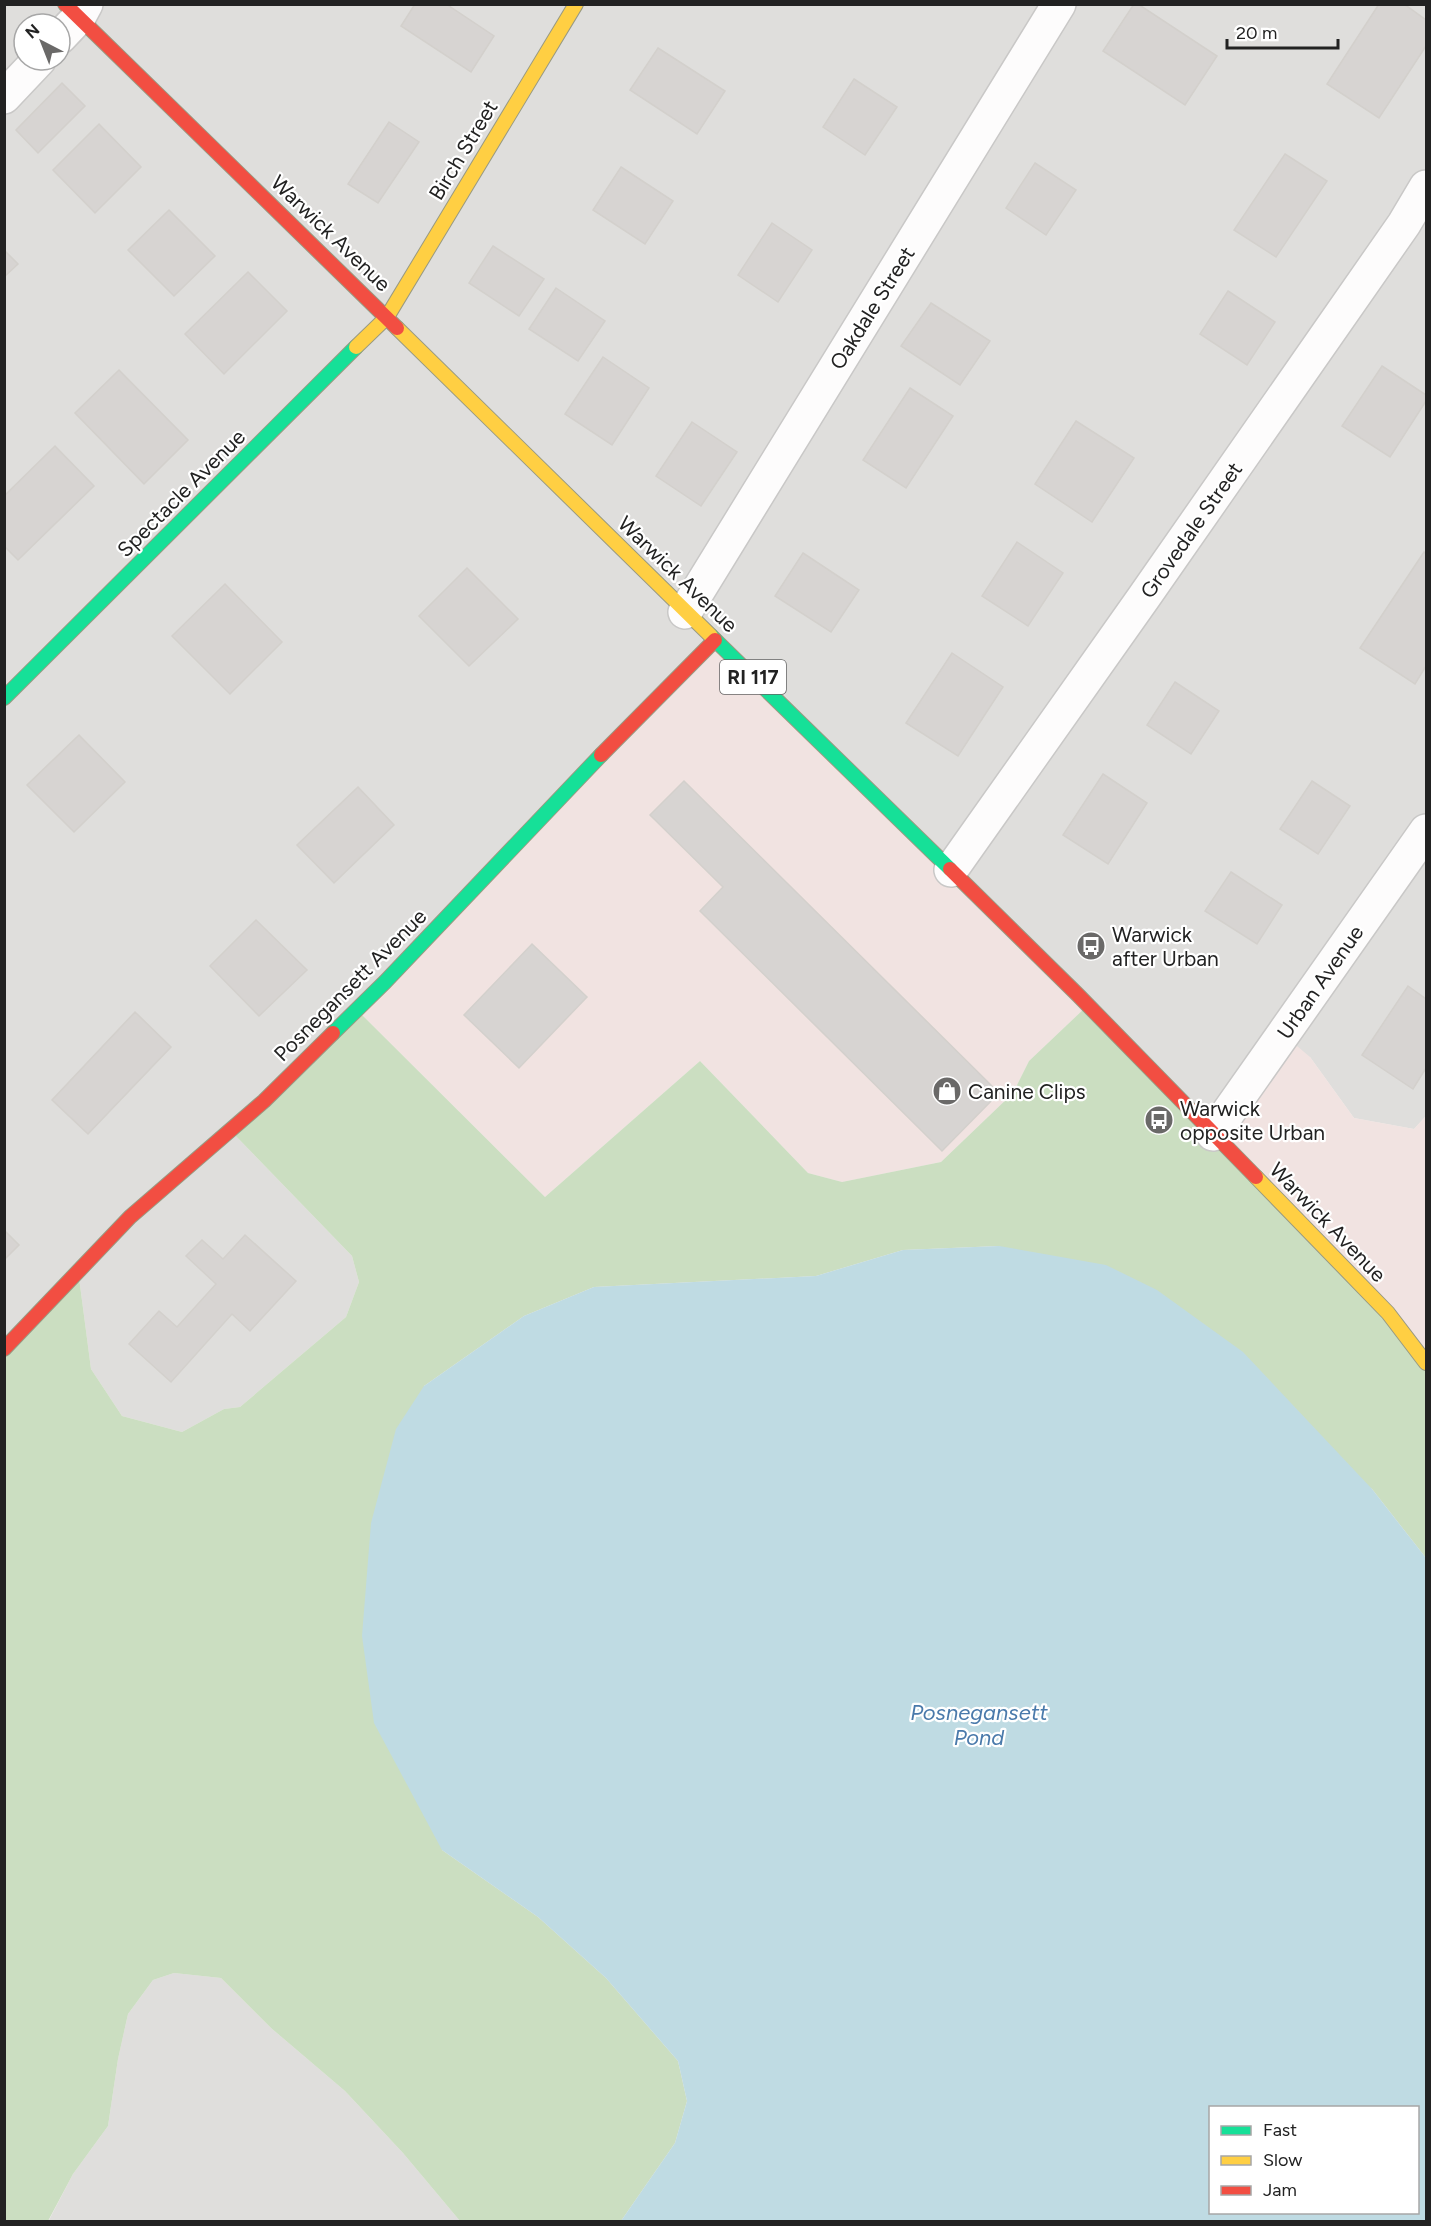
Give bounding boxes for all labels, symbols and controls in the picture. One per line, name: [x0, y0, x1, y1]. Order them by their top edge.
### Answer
north arrow: [12, 12, 72, 72]
scale bar: [1227, 12, 1338, 50]
text: N: [21, 20, 43, 42]
text: 20 m: [1236, 22, 1277, 44]
street label: Birch Street: [423, 96, 503, 204]
street label: Warwick Avenue: [266, 170, 396, 296]
street label: Oakdale Street: [824, 242, 920, 374]
street label: Spectacle Avenue: [112, 424, 250, 562]
street label: Grovedale Street: [1135, 457, 1247, 603]
street label: Warwick Avenue: [613, 511, 743, 637]
road number: RI 117: [720, 660, 786, 694]
street label: Posnegansett Avenue: [269, 904, 431, 1066]
street label: Urban Avenue: [1272, 920, 1368, 1044]
place label: Warwick after Urban: [1112, 922, 1219, 971]
bus stop icon: Warwick after Urban: [1075, 930, 1107, 962]
shop icon: Canine Clips: [931, 1075, 963, 1107]
place label: Canine Clips: [968, 1079, 1086, 1104]
place label: Warwick opposite Urban: [1180, 1096, 1325, 1145]
bus stop icon: Warwick opposite Urban: [1143, 1104, 1175, 1136]
street label: Warwick Avenue: [1265, 1157, 1391, 1287]
water label: Posnegansett Pond: [910, 1699, 1048, 1751]
legend: [1209, 2106, 1419, 2214]
text: Fast: [1263, 2119, 1297, 2141]
text: Slow: [1263, 2149, 1302, 2171]
text: Jam: [1263, 2179, 1297, 2201]

